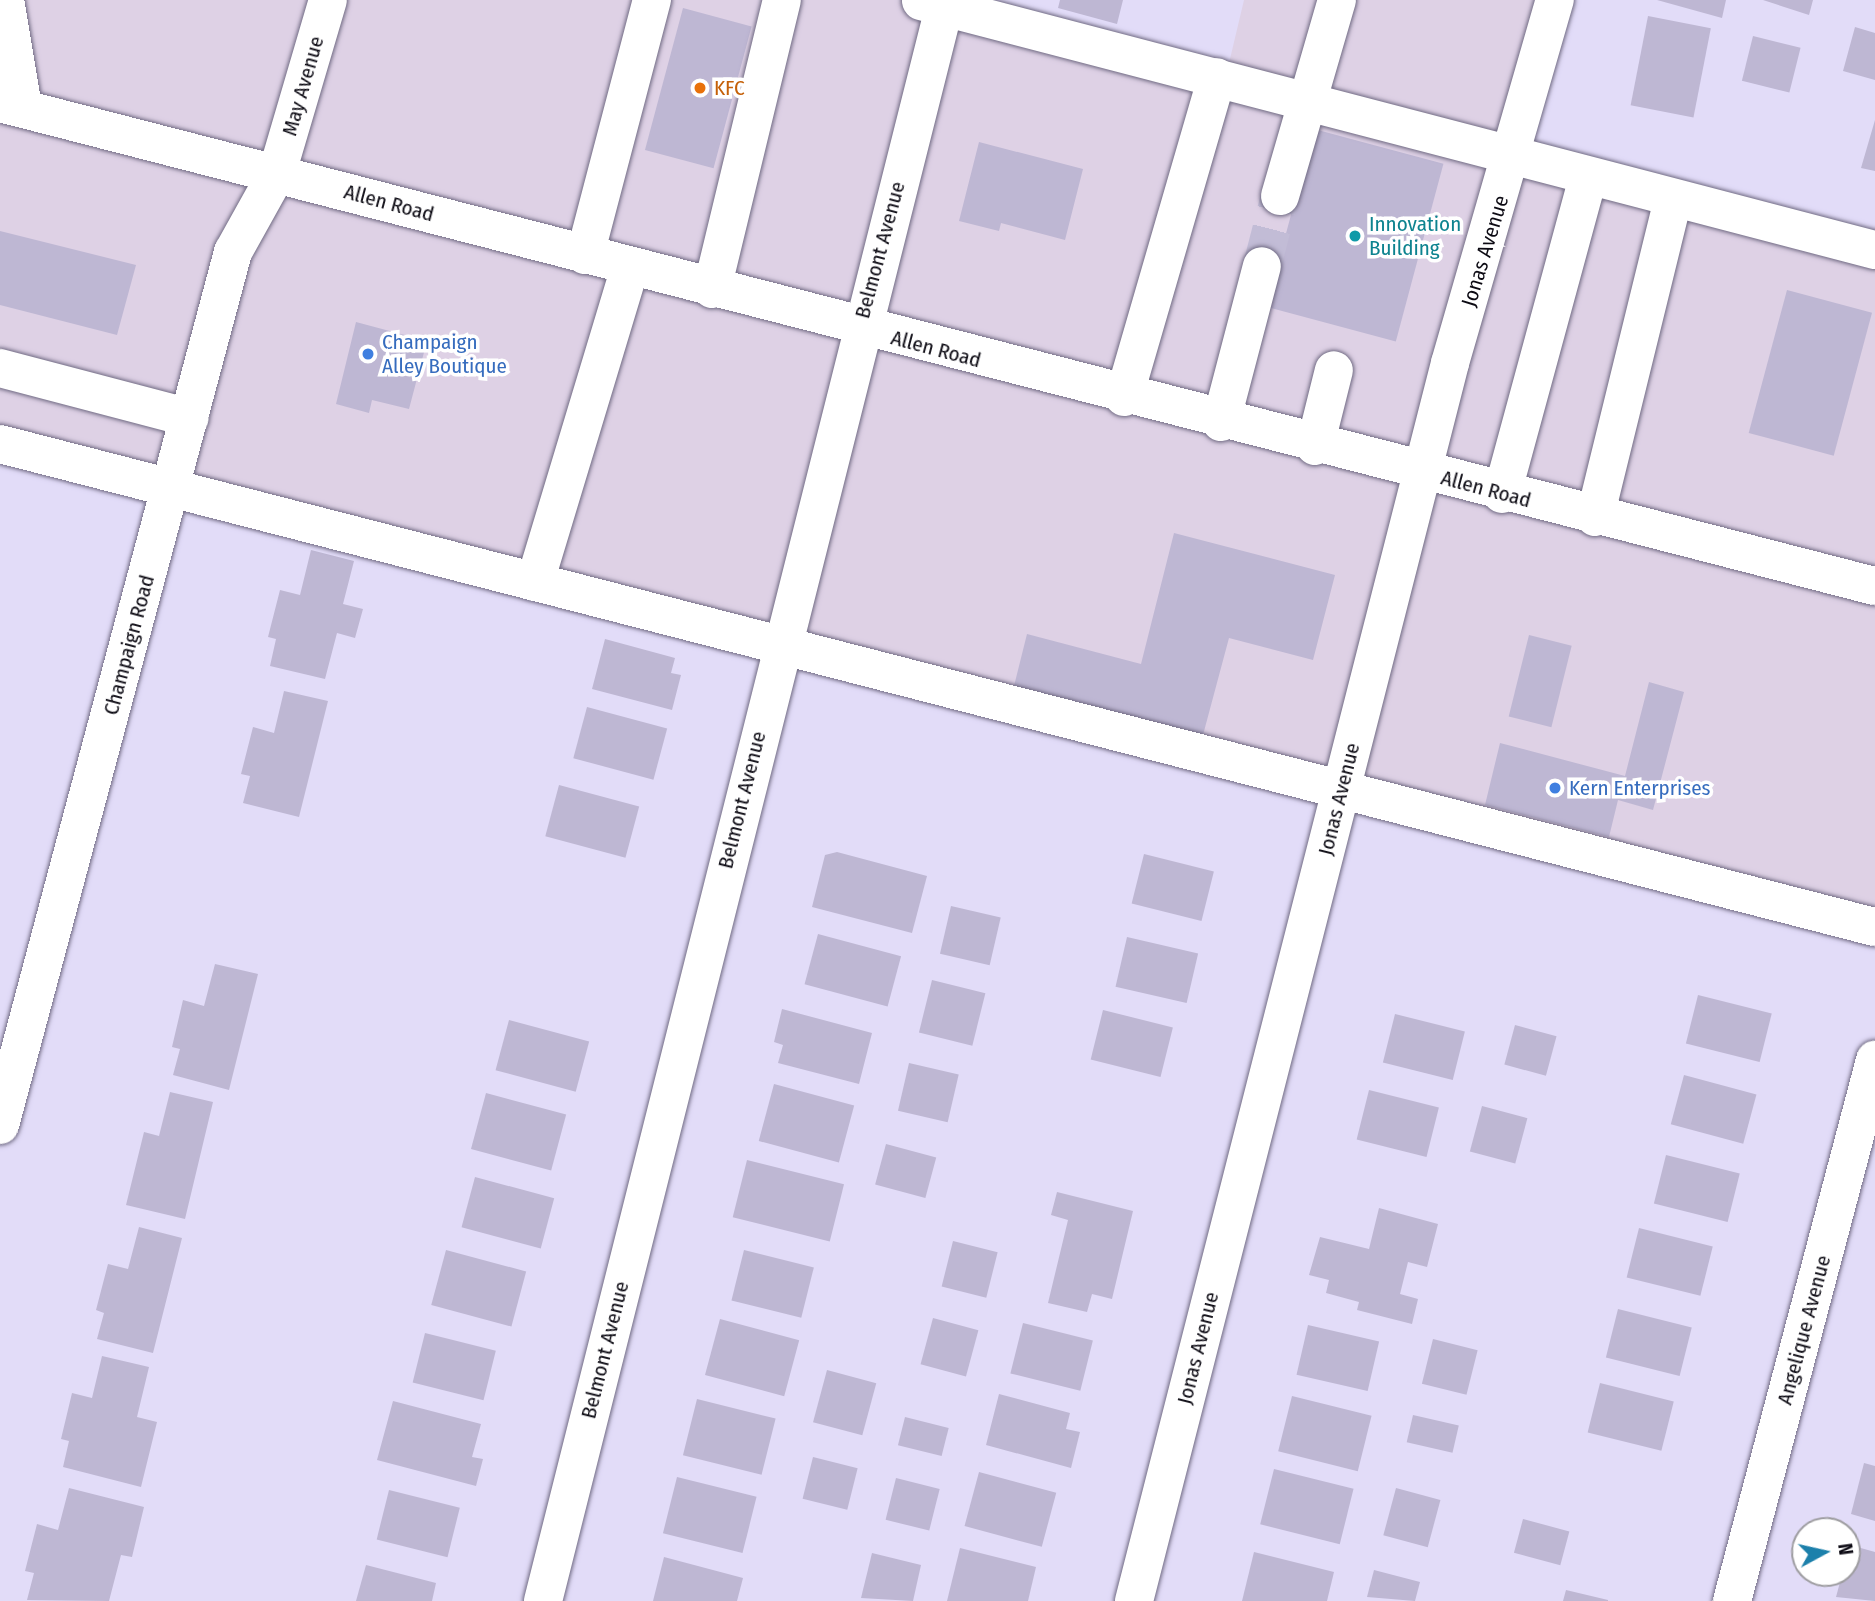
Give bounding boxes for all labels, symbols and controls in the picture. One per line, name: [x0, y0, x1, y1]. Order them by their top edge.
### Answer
street label: May Avenue: [277, 33, 329, 139]
place label: KFC: [714, 75, 745, 101]
marker: KFC: [692, 80, 708, 96]
street label: Allen Road: [341, 179, 437, 227]
street label: Belmont Avenue: [850, 179, 910, 321]
street label: Jonas Avenue: [1456, 192, 1514, 310]
place label: Innovation Building: [1369, 211, 1461, 261]
marker: Innovation Building: [1347, 228, 1363, 244]
street label: Allen Road: [888, 325, 984, 373]
place label: Champaign Alley Boutique: [382, 329, 507, 379]
marker: Champaign Alley Boutique: [360, 346, 376, 362]
street label: Allen Road: [1438, 465, 1534, 513]
street label: Champaign Road: [98, 572, 160, 718]
street label: Belmont Avenue: [713, 729, 771, 871]
street label: Jonas Avenue: [1313, 740, 1365, 858]
place label: Kern Enterprises: [1569, 775, 1711, 801]
marker: Kern Enterprises: [1547, 780, 1563, 796]
street label: Angelique Avenue: [1772, 1253, 1836, 1407]
street label: Belmont Avenue: [576, 1279, 634, 1421]
street label: Jonas Avenue: [1172, 1289, 1224, 1407]
north arrow: [1791, 1517, 1861, 1587]
text: N: [1833, 1542, 1857, 1557]

